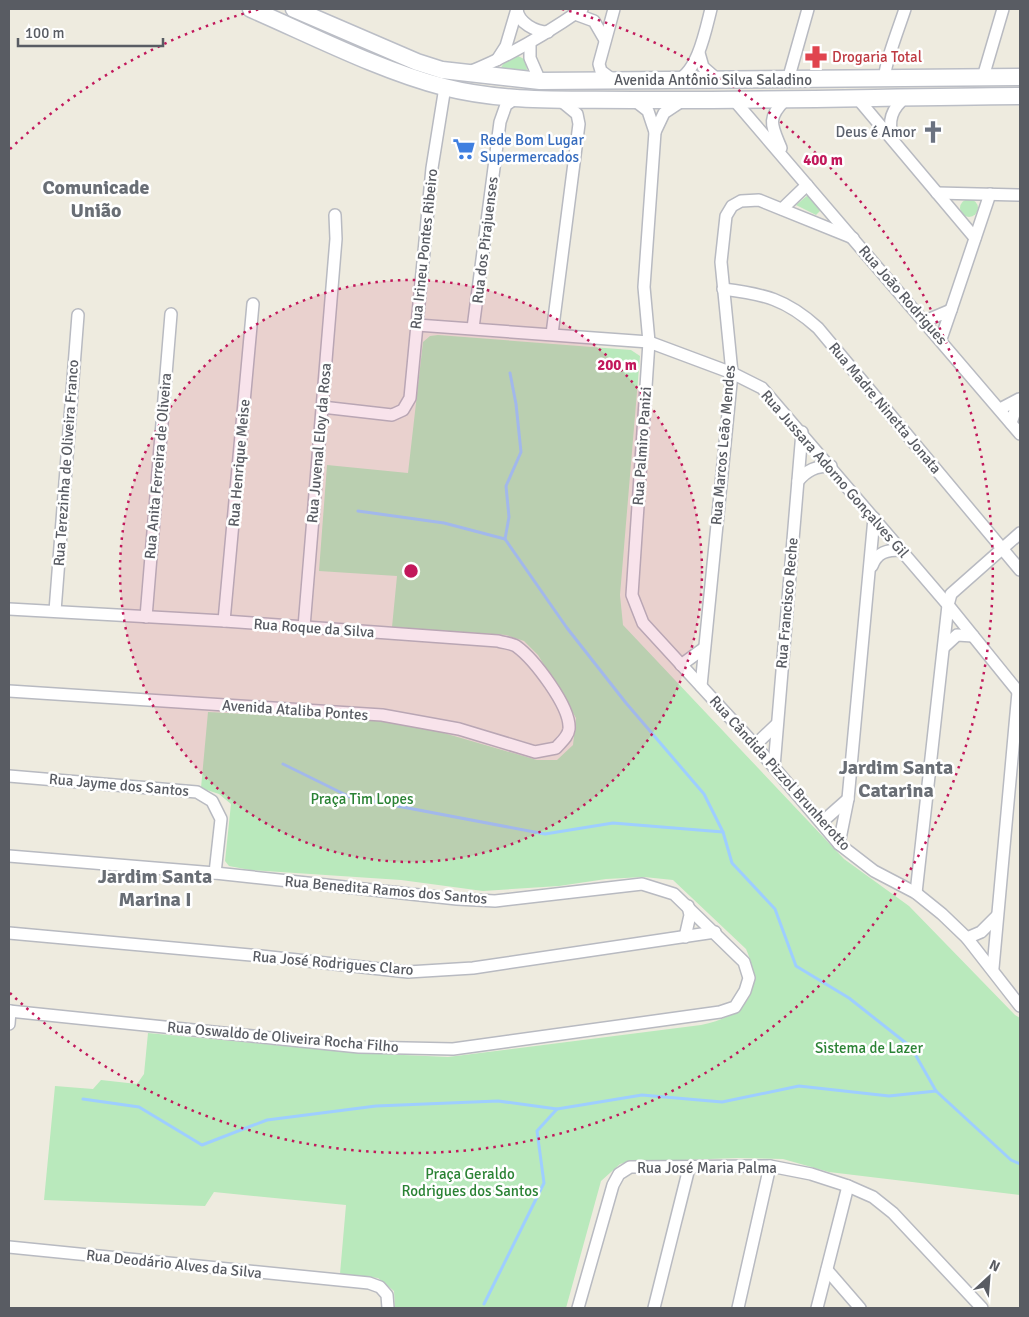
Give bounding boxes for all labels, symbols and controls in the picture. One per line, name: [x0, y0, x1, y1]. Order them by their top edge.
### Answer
scale bar: [18, 15, 162, 47]
text: 100 m: [25, 24, 65, 42]
pharmacy icon: Drogaria Total: [803, 44, 829, 70]
place label: Drogaria Total: [832, 48, 922, 66]
street label: Avenida Antônio Silva Saladino: [614, 71, 812, 89]
church icon: Deus é Amor: [920, 119, 946, 145]
place label: Deus é Amor: [835, 123, 916, 141]
place label: Rede Bom Lugar Supermercados: [480, 131, 584, 166]
supermarket icon: Rede Bom Lugar Supermercados: [451, 136, 477, 162]
text: 400 m: [803, 151, 843, 169]
street label: Rua Irineu Pontes Ribeiro: [407, 168, 441, 330]
district label: Comunicade União: [43, 175, 150, 223]
street label: Rua dos Pirajuenses: [468, 175, 502, 304]
street label: Rua João Rodrigues: [855, 242, 951, 349]
street label: Rua Madre Ninetta Jonata: [825, 339, 945, 477]
text: 200 m: [597, 356, 637, 374]
street label: Rua Terezinha de Oliveira Franco: [50, 359, 82, 567]
street label: Rua Juvenal Eloy da Rosa: [303, 362, 335, 524]
street label: Rua Marcos Leão Mendes: [707, 364, 739, 526]
street label: Rua Anita Ferreira de Oliveira: [141, 372, 175, 560]
street label: Rua Palmiro Panizi: [629, 386, 655, 506]
street label: Rua Jussara Adorno Gonçalves Gil: [757, 387, 913, 561]
street label: Rua Henrique Meise: [224, 398, 254, 528]
street label: Rua Francisco Reche: [772, 537, 802, 669]
centre of rings: [402, 562, 420, 580]
street label: Rua Roque da Silva: [253, 615, 375, 641]
street label: Rua Cândida Pizzol Brunherotto: [706, 692, 854, 854]
street label: Avenida Ataliba Pontes: [221, 696, 369, 724]
district label: Jardim Santa Catarina: [839, 755, 953, 803]
street label: Rua Jayme dos Santos: [48, 770, 190, 800]
park label: Praça Tim Lopes: [310, 790, 414, 808]
district label: Jardim Santa Marina I: [98, 864, 212, 912]
street label: Rua Benedita Ramos dos Santos: [284, 872, 489, 908]
street label: Rua José Rodrigues Claro: [252, 947, 415, 979]
street label: Rua Oswaldo de Oliveira Rocha Filho: [167, 1018, 400, 1056]
park label: Sistema de Lazer: [815, 1039, 923, 1057]
street label: Rua José Maria Palma: [637, 1159, 777, 1177]
park label: Praça Geraldo Rodrigues dos Santos: [401, 1165, 539, 1200]
street label: Rua Deodário Alves da Silva: [85, 1246, 263, 1282]
north arrow: [964, 1252, 1014, 1302]
text: N: [986, 1256, 1003, 1276]

